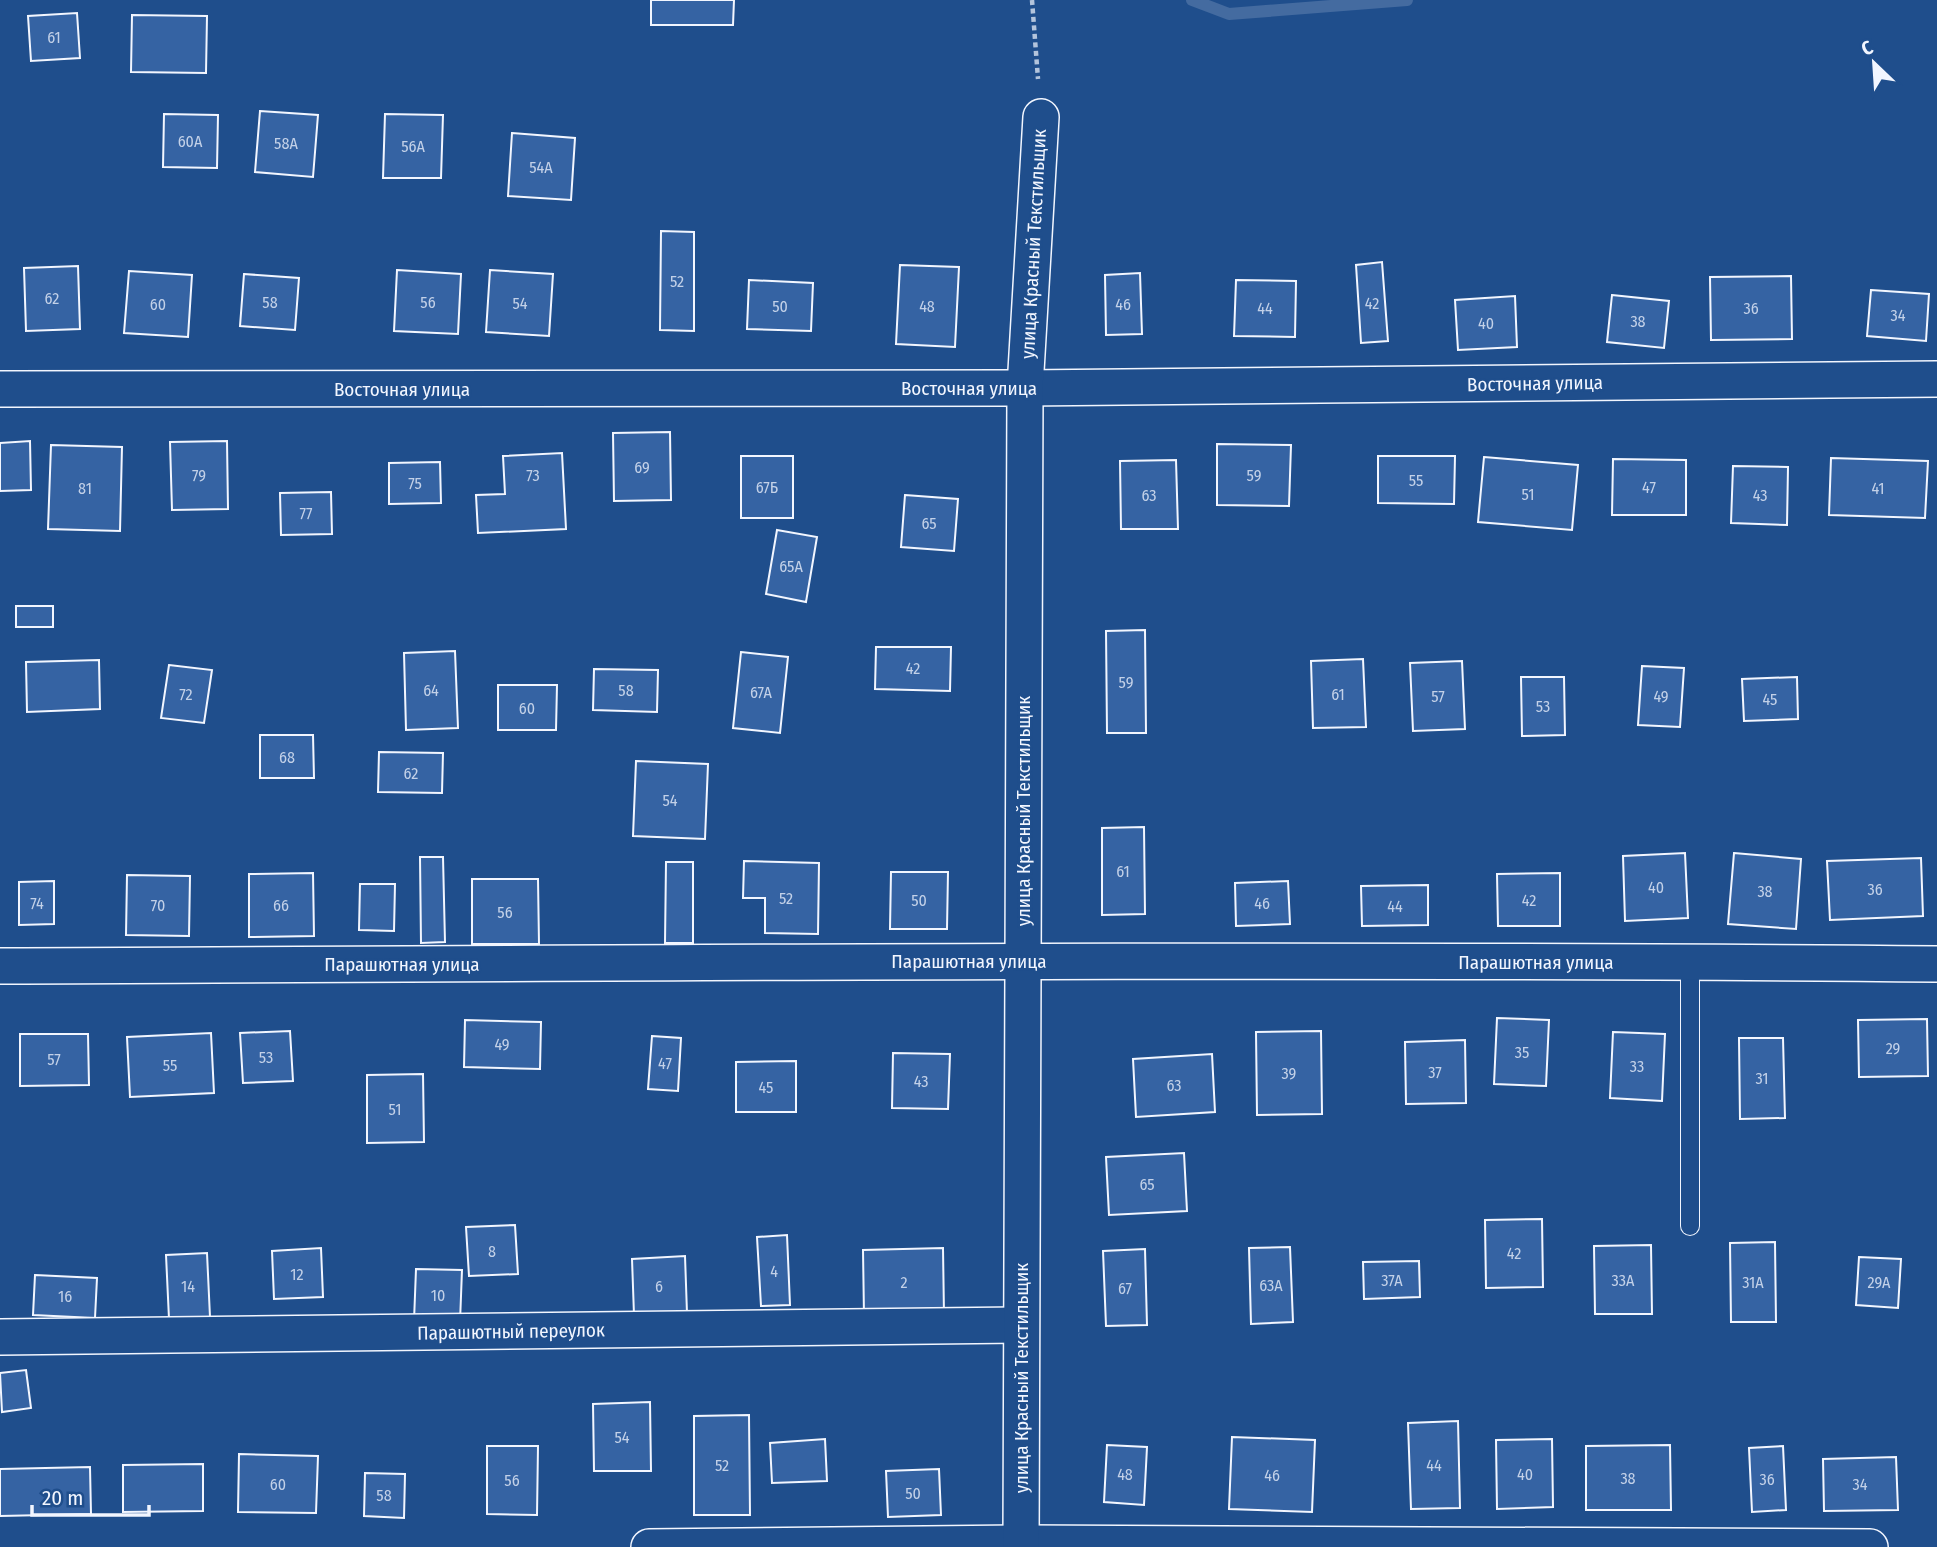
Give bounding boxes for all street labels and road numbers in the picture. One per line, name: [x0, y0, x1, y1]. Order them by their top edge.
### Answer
street label: улица Красный Текстильщик: [1016, 128, 1051, 360]
street label: Восточная улица: [1467, 371, 1603, 396]
street label: Восточная улица: [901, 377, 1037, 400]
street label: Восточная улица: [334, 378, 470, 401]
street label: улица Красный Текстильщик: [1012, 696, 1035, 926]
street label: Парашютная улица: [891, 950, 1047, 973]
street label: Парашютная улица: [1458, 951, 1614, 974]
street label: Парашютная улица: [324, 953, 480, 976]
street label: улица Красный Текстильщик: [1010, 1263, 1033, 1493]
street label: Парашютный переулок: [417, 1318, 605, 1345]

